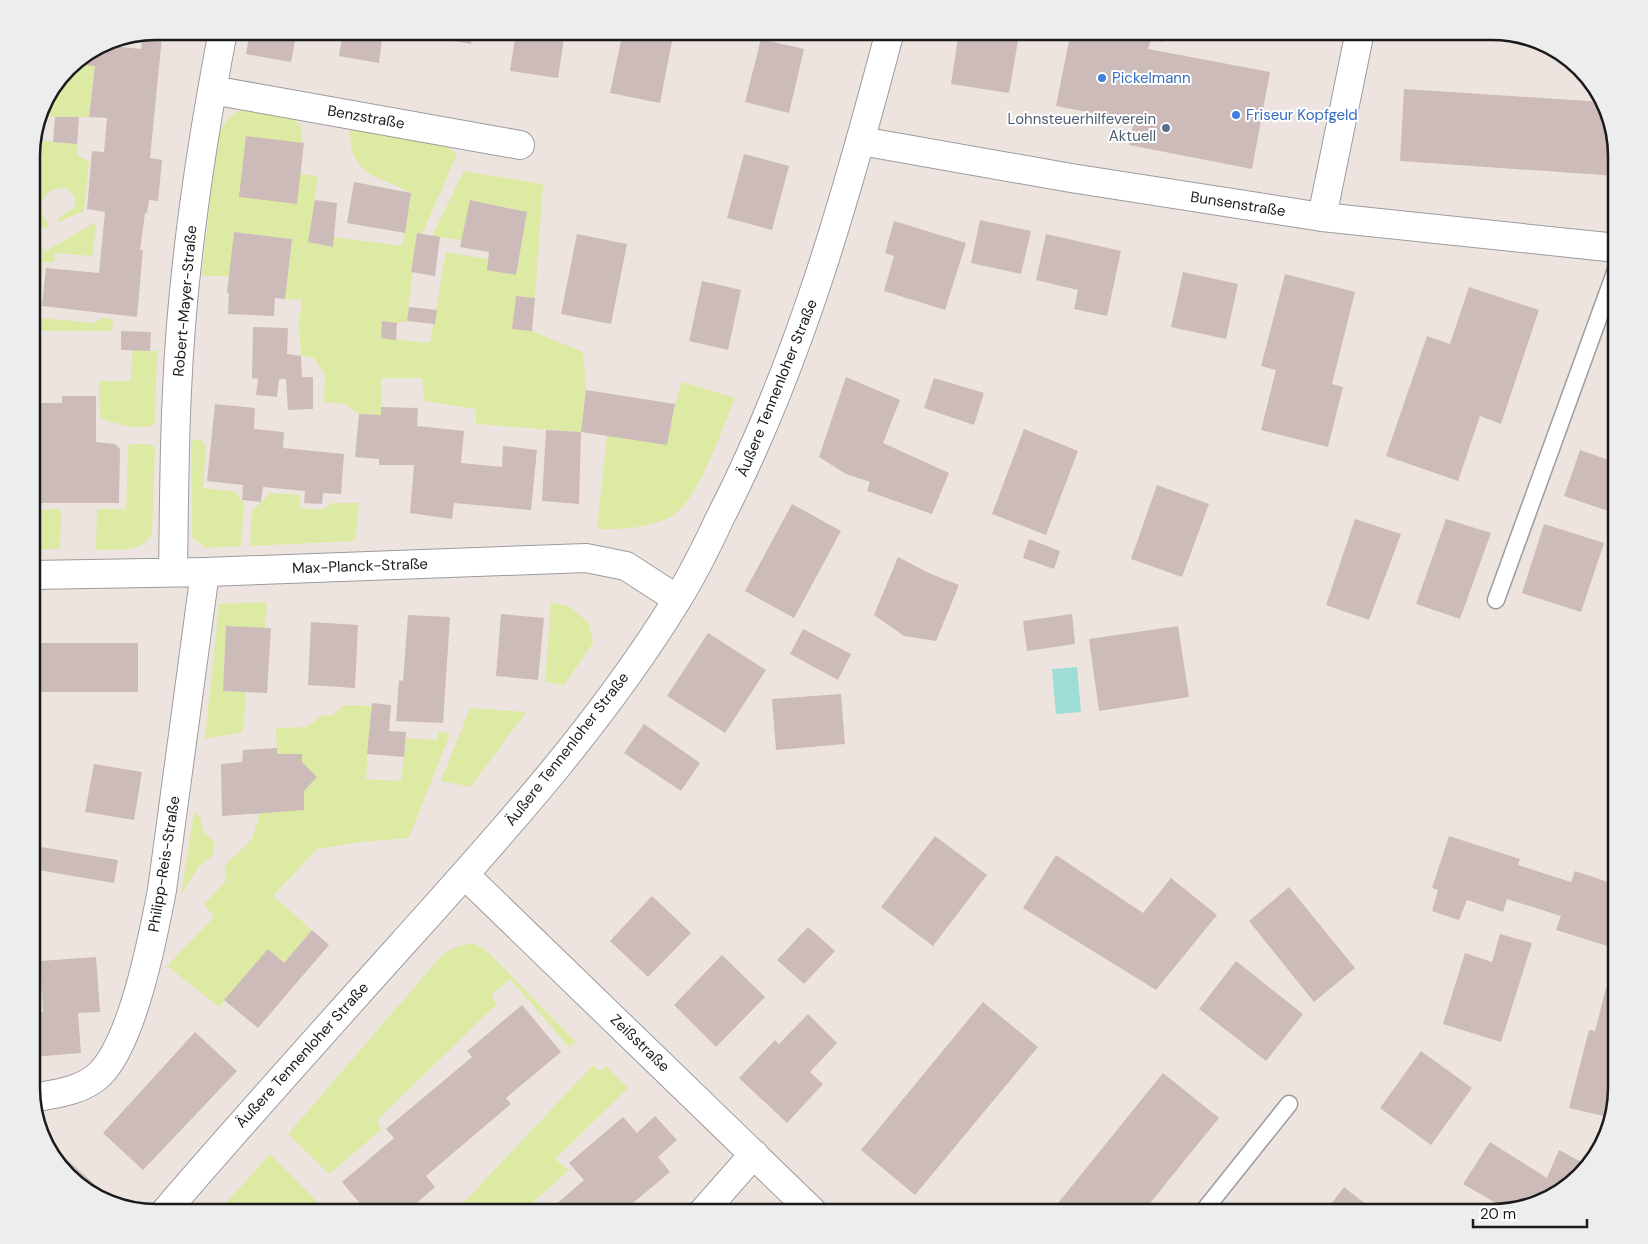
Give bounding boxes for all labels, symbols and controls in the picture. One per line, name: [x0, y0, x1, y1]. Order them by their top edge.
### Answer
place label: Pickelmann: [1112, 68, 1191, 88]
marker: Pickelmann: [1096, 72, 1108, 84]
street label: Benzstraße: [326, 100, 406, 134]
place label: Friseur Kopfgeld: [1246, 105, 1358, 125]
place label: Lohnsteuerhilfeverein Aktuell: [1008, 109, 1156, 146]
marker: Friseur Kopfgeld: [1230, 109, 1242, 121]
marker: Lohnsteuerhilfeverein Aktuell: [1160, 122, 1172, 134]
street label: Bunsenstraße: [1189, 187, 1287, 221]
street label: Robert-Mayer-Straße: [168, 225, 202, 377]
street label: Äußere Tennenloher Straße: [732, 296, 822, 480]
street label: Max-Planck-Straße: [292, 554, 428, 578]
street label: Äußere Tennenloher Straße: [501, 668, 633, 830]
street label: Philipp-Reis-Straße: [143, 795, 185, 933]
street label: Äußere Tennenloher Straße: [231, 978, 373, 1132]
street label: Zeißstraße: [606, 1010, 674, 1076]
scale bar: [1473, 1196, 1587, 1228]
text: 20 m: [1480, 1204, 1516, 1224]

